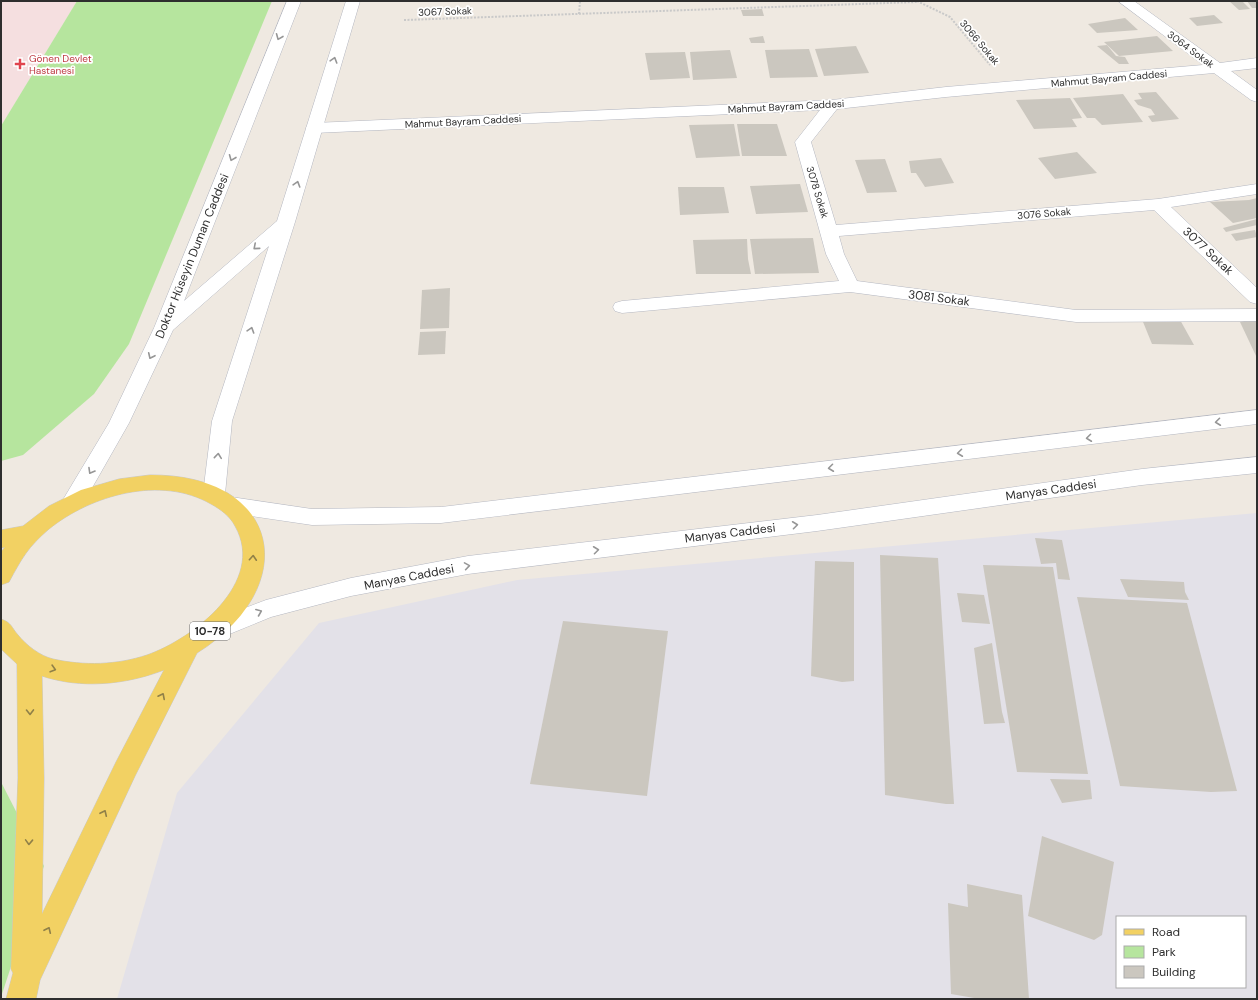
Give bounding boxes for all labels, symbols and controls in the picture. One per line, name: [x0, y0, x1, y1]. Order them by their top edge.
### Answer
street label: 3067 Sokak: [418, 4, 472, 19]
street label: 3066 Sokak: [957, 17, 1002, 68]
street label: 3064 Sokak: [1165, 28, 1217, 71]
one-way arrow: [276, 34, 284, 41]
place label: Gönen Devlet Hastanesi: [29, 52, 92, 77]
one-way arrow: [329, 57, 338, 64]
marker: Gönen Devlet Hastanesi: [14, 58, 26, 70]
street label: Mahmut Bayram Caddesi: [1050, 67, 1168, 90]
street label: Mahmut Bayram Caddesi: [727, 97, 845, 116]
street label: Mahmut Bayram Caddesi: [404, 112, 522, 131]
one-way arrow: [228, 155, 236, 162]
street label: 3078 Sokak: [803, 165, 832, 220]
street label: Doktor Hüseyin Duman Caddesi: [152, 171, 232, 341]
one-way arrow: [292, 181, 301, 188]
street label: 3076 Sokak: [1017, 205, 1071, 222]
street label: 3077 Sokak: [1179, 223, 1237, 279]
one-way arrow: [253, 243, 261, 250]
street label: 3081 Sokak: [907, 286, 971, 310]
one-way arrow: [246, 327, 255, 334]
one-way arrow: [148, 352, 156, 360]
one-way arrow: [1215, 417, 1221, 426]
one-way arrow: [1086, 433, 1092, 442]
one-way arrow: [957, 448, 963, 457]
one-way arrow: [214, 453, 223, 459]
one-way arrow: [828, 464, 834, 473]
one-way arrow: [88, 467, 95, 474]
street label: Manyas Caddesi: [1005, 476, 1097, 504]
street label: Manyas Caddesi: [684, 519, 776, 547]
one-way arrow: [792, 521, 798, 530]
one-way arrow: [593, 546, 600, 555]
one-way arrow: [248, 555, 257, 561]
street label: Manyas Caddesi: [363, 560, 455, 594]
one-way arrow: [464, 562, 471, 571]
one-way arrow: [254, 609, 262, 617]
road number: 10-78: [190, 622, 230, 640]
one-way arrow: [49, 664, 56, 672]
one-way arrow: [157, 693, 165, 701]
one-way arrow: [26, 709, 34, 715]
one-way arrow: [99, 810, 107, 817]
one-way arrow: [25, 839, 34, 845]
legend: [1116, 916, 1246, 988]
text: Road: [1152, 924, 1180, 940]
one-way arrow: [43, 927, 51, 935]
text: Park: [1152, 944, 1176, 960]
text: Building: [1152, 964, 1196, 980]

